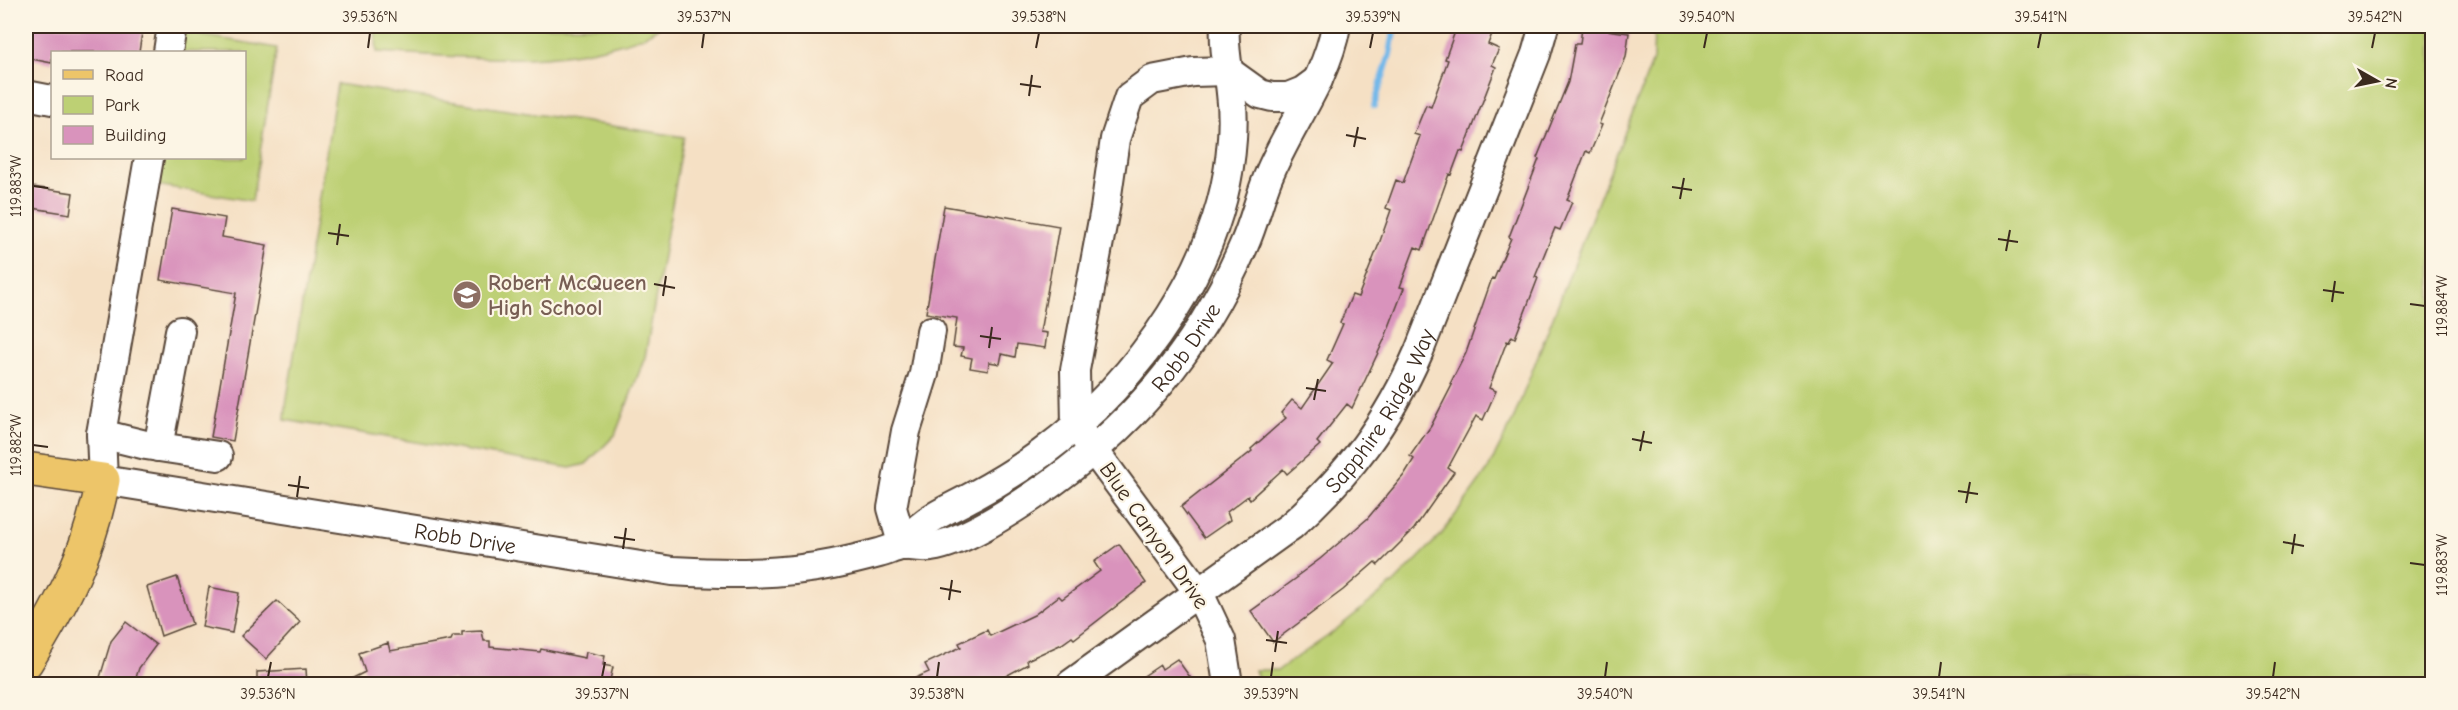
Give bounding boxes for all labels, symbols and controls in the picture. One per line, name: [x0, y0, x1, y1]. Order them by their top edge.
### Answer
text: 39.536°N: [342, 8, 398, 26]
text: 39.537°N: [677, 8, 731, 26]
text: 39.538°N: [1012, 8, 1066, 26]
text: 39.539°N: [1345, 8, 1401, 26]
text: 39.540°N: [1679, 8, 1735, 26]
text: 39.541°N: [2015, 8, 2067, 26]
text: 39.542°N: [2348, 8, 2402, 26]
legend: [51, 51, 246, 159]
north arrow: [2347, 51, 2407, 111]
text: Road: [105, 65, 144, 86]
text: N: [2381, 77, 2401, 90]
text: Park: [105, 95, 140, 116]
text: Building: [105, 125, 167, 146]
text: 119.883°W: [7, 155, 25, 217]
place label: Robert McQueen High School: [488, 270, 647, 321]
text: 119.884°W: [2433, 275, 2451, 337]
school or university icon: Robert McQueen High School: [451, 279, 483, 311]
street label: Robb Drive: [1146, 299, 1227, 397]
street label: Sapphire Ridge Way: [1320, 325, 1441, 499]
text: 119.882°W: [7, 414, 25, 476]
street label: Blue Canyon Drive: [1094, 457, 1214, 614]
street label: Robb Drive: [412, 518, 518, 560]
text: 119.883°W: [2433, 534, 2451, 596]
text: 39.536°N: [240, 685, 296, 703]
text: 39.537°N: [575, 685, 629, 703]
text: 39.538°N: [910, 685, 964, 703]
text: 39.539°N: [1243, 685, 1299, 703]
text: 39.540°N: [1577, 685, 1633, 703]
text: 39.541°N: [1913, 685, 1965, 703]
text: 39.542°N: [2246, 685, 2300, 703]

